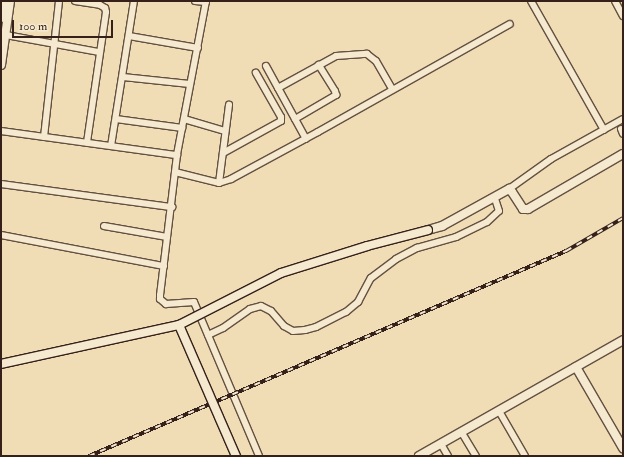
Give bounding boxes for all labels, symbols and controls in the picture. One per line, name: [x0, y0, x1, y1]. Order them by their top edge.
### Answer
scale bar: [14, 12, 115, 38]
text: 100 m: [19, 19, 47, 34]

